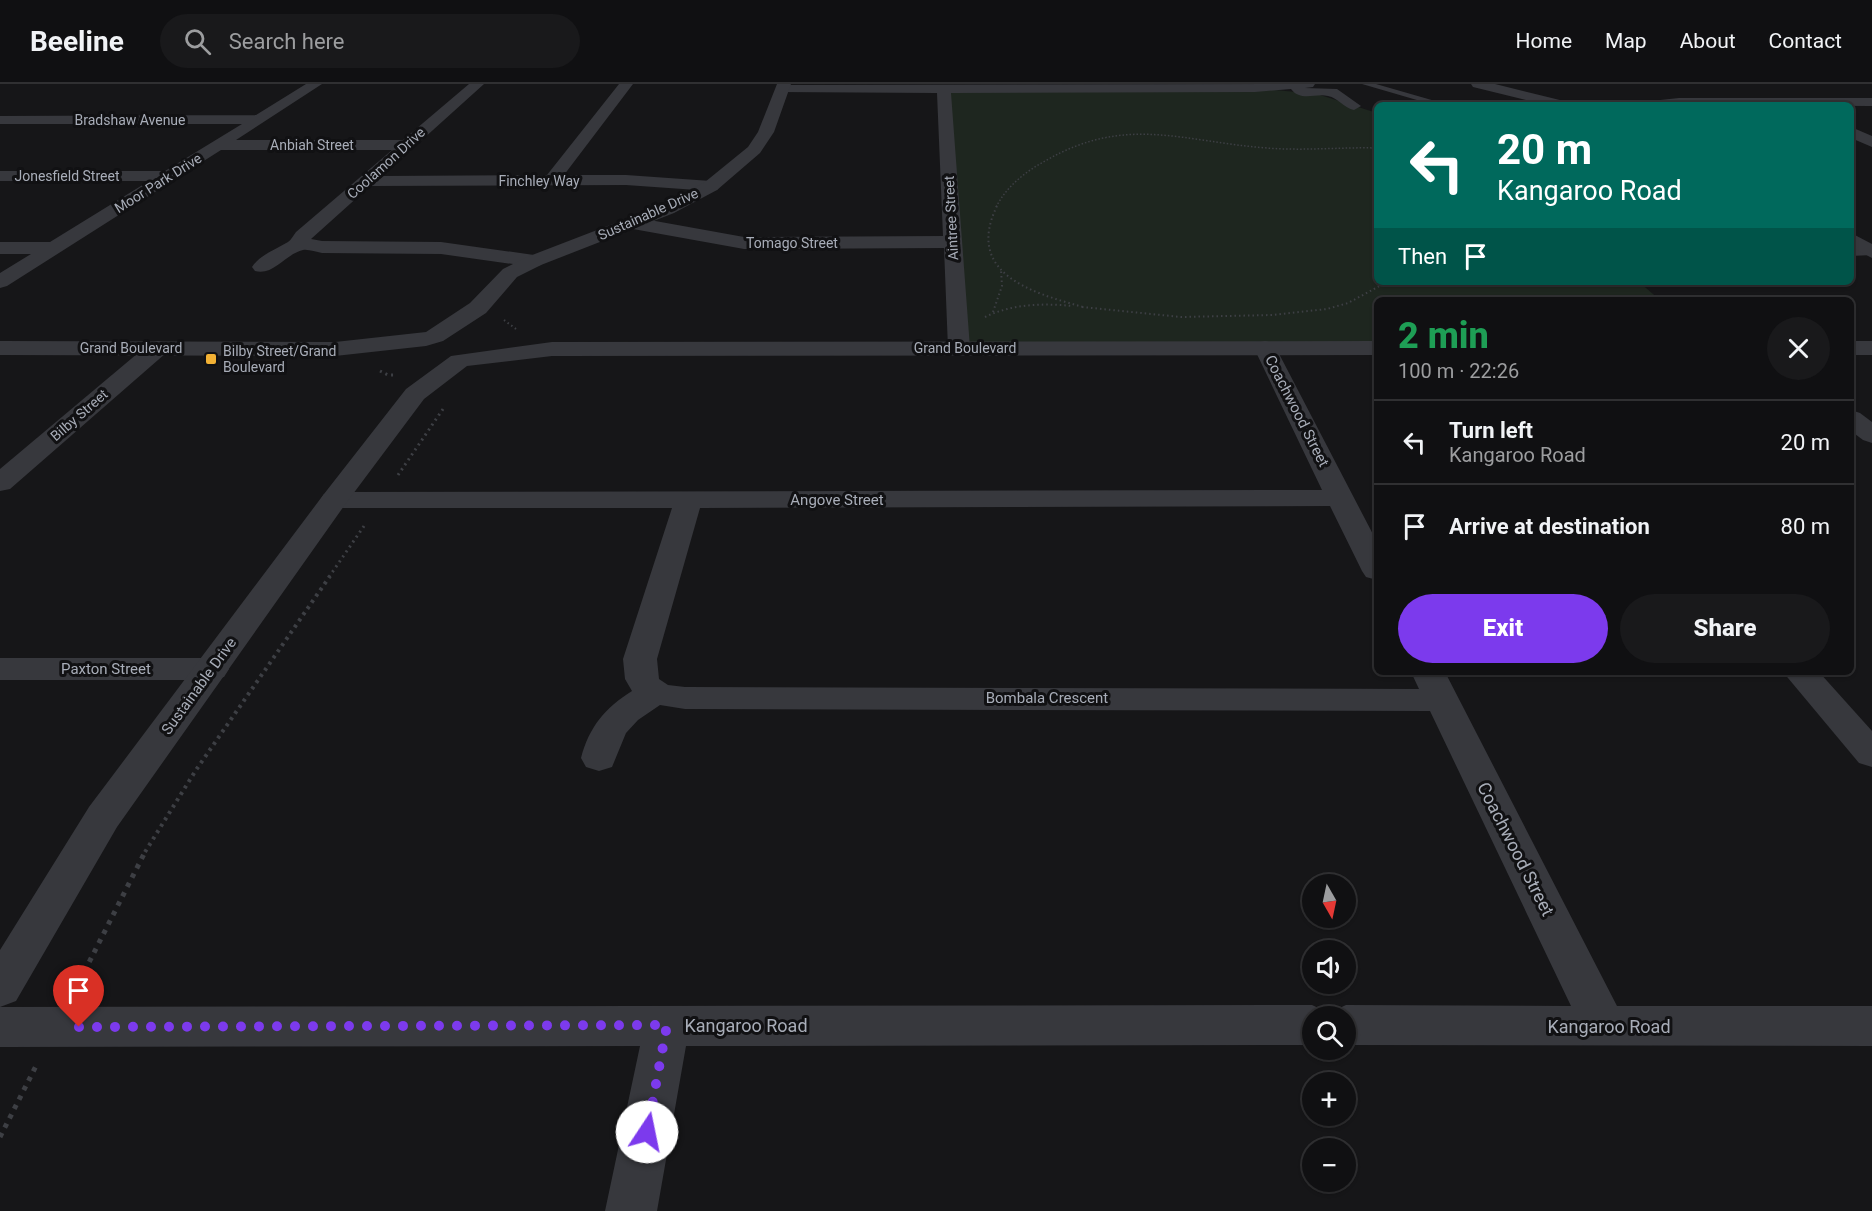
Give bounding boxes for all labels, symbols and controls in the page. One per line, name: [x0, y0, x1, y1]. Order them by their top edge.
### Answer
search box: [160, 14, 580, 68]
text: Beeline: [30, 25, 124, 58]
icon: search: [181, 25, 214, 58]
text: Search here: [229, 29, 345, 54]
text: Home: [1516, 29, 1572, 53]
text: Map: [1605, 29, 1647, 53]
text: About: [1680, 29, 1736, 53]
text: Contact: [1769, 29, 1842, 53]
street label: Bradshaw Avenue: [74, 112, 186, 128]
street label: Coolamon Drive: [344, 124, 428, 202]
text: 20 m: [1497, 125, 1592, 174]
icon: left: [1398, 126, 1476, 204]
street label: Anbiah Street: [270, 137, 354, 153]
street label: Moor Park Drive: [112, 150, 204, 216]
street label: Jonesfield Street: [15, 168, 120, 184]
street label: Finchley Way: [498, 173, 580, 189]
street label: Aintree Street: [941, 175, 961, 261]
text: Kangaroo Road: [1497, 175, 1682, 207]
street label: Sustainable Drive: [595, 185, 701, 243]
street label: Tomago Street: [746, 235, 838, 251]
icon: arrive: [1459, 240, 1492, 273]
text: Then: [1398, 244, 1447, 269]
text: 2 min: [1398, 315, 1489, 357]
button: close: [1767, 317, 1830, 380]
street label: Grand Boulevard: [80, 340, 182, 356]
street label: Grand Boulevard: [914, 340, 1016, 356]
place label: Bilby Street/Grand Boulevard: [223, 343, 336, 375]
marker: Bilby Street/Grand Boulevard: [204, 352, 218, 366]
street label: Coachwood Street: [1261, 352, 1333, 470]
text: 100 m · 22:26: [1398, 359, 1519, 383]
street label: Bilby Street: [47, 386, 111, 444]
text: Turn left: [1449, 418, 1533, 443]
icon: left: [1398, 426, 1431, 459]
text: 20 m: [1781, 430, 1830, 455]
text: Kangaroo Road: [1449, 443, 1586, 467]
street label: Angove Street: [790, 491, 884, 509]
icon: arrive: [1398, 510, 1431, 543]
text: Arrive at destination: [1449, 514, 1650, 539]
text: 80 m: [1781, 514, 1830, 539]
button: Exit: [1398, 594, 1608, 663]
button: Share: [1620, 594, 1830, 663]
street label: Sustainable Drive: [158, 634, 240, 738]
street label: Paxton Street: [61, 660, 151, 678]
street label: Bombala Crescent: [986, 689, 1108, 707]
street label: Coachwood Street: [1473, 779, 1559, 919]
north arrow: [1302, 874, 1356, 928]
map controls: [1302, 874, 1356, 1192]
button: sound: [1302, 940, 1356, 994]
pin: [53, 965, 104, 1027]
icon: arrive: [62, 974, 95, 1007]
button: search: [1302, 1006, 1356, 1060]
street label: Kangaroo Road: [684, 1015, 808, 1036]
street label: Kangaroo Road: [1547, 1016, 1671, 1037]
button: +: [1302, 1072, 1356, 1126]
position arrow: [615, 1100, 679, 1164]
button: −: [1302, 1138, 1356, 1192]

